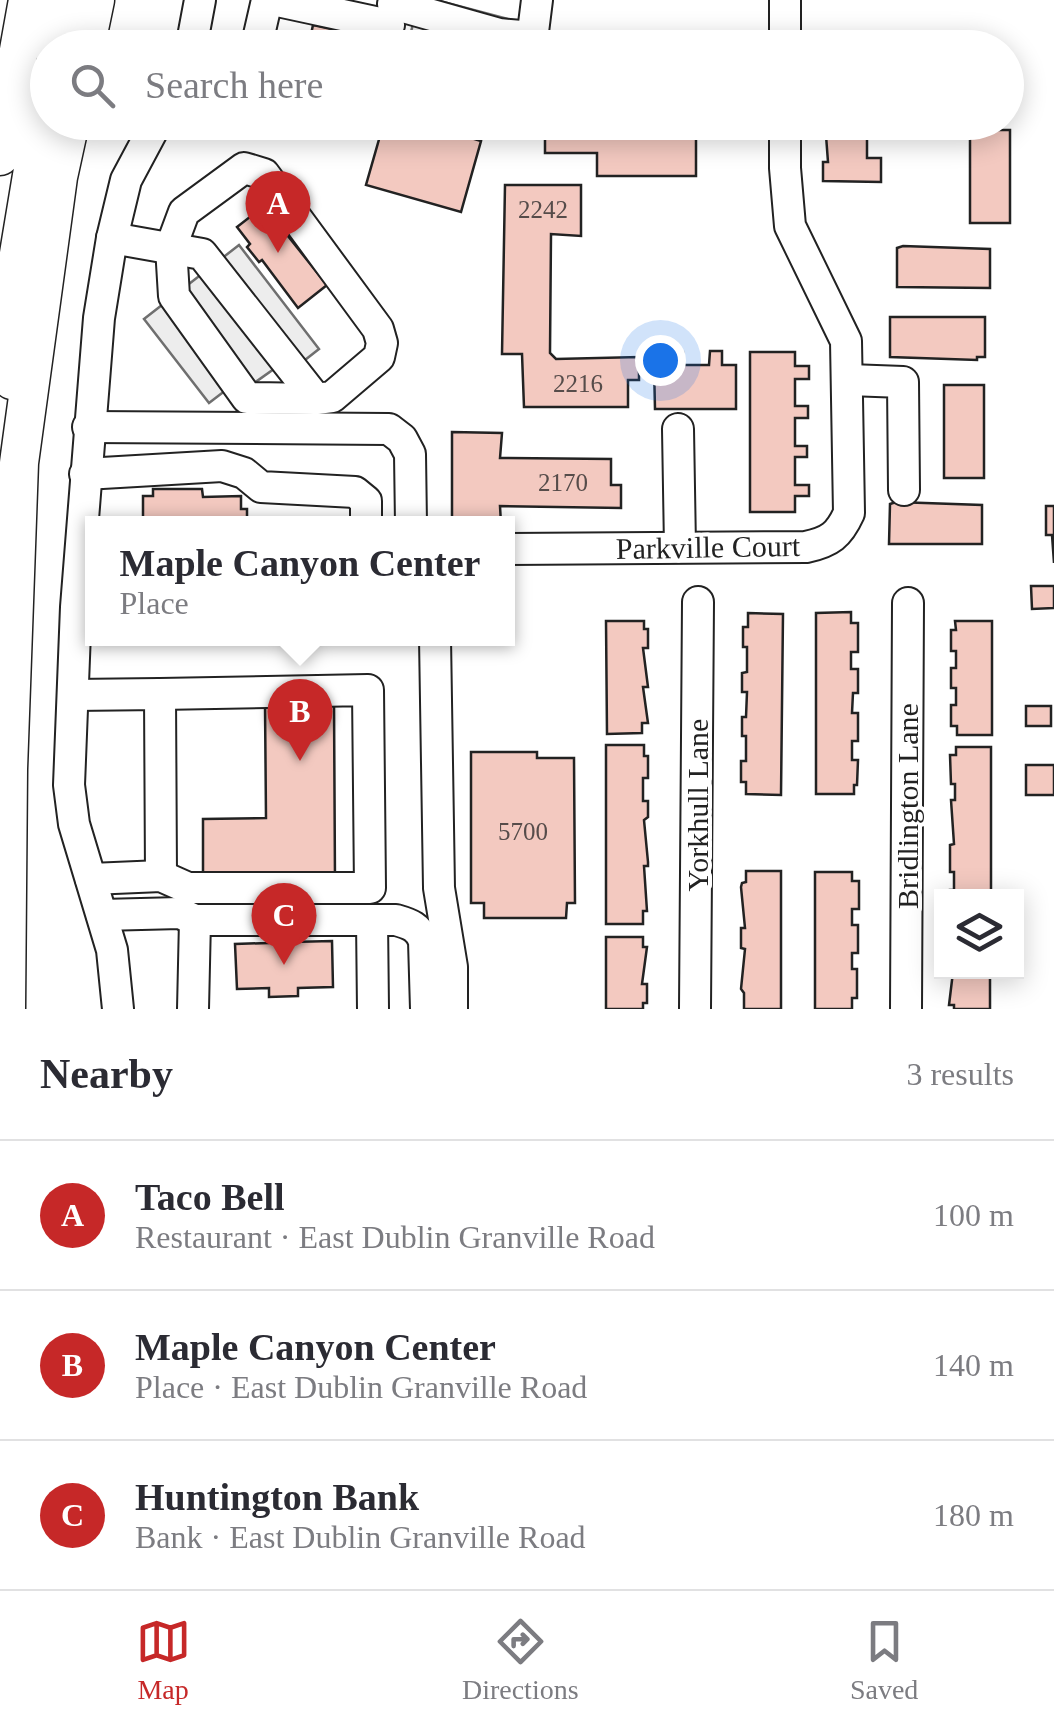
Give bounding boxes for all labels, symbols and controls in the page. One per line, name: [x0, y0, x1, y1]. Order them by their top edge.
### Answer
search box: [30, 30, 1024, 140]
icon: search: [65, 58, 120, 113]
text: Search here: [145, 64, 323, 106]
pin: A: [246, 170, 310, 253]
house number: 2242: [518, 196, 568, 223]
your location: [635, 335, 686, 386]
house number: 2216: [553, 370, 603, 397]
house number: 2170: [538, 469, 588, 496]
popup: [85, 516, 515, 646]
street label: Parkville Court: [616, 529, 801, 565]
text: Maple Canyon Center: [120, 542, 480, 584]
text: Place: [120, 585, 189, 621]
pin: B: [268, 678, 332, 761]
street label: Bridlington Lane: [891, 703, 924, 909]
street label: Yorkhull Lane: [681, 719, 714, 891]
house number: 5700: [498, 818, 548, 845]
pin: C: [252, 882, 316, 965]
map controls: [934, 889, 1024, 979]
button: layers: [934, 889, 1024, 979]
text: Nearby: [40, 1051, 173, 1097]
text: 3 results: [906, 1056, 1014, 1092]
text: Taco Bell: [135, 1176, 285, 1218]
text: A: [61, 1197, 84, 1233]
text: 100 m: [933, 1197, 1014, 1233]
text: Restaurant · East Dublin Granville Road: [135, 1219, 655, 1255]
text: Maple Canyon Center: [135, 1326, 496, 1368]
text: B: [62, 1347, 83, 1383]
text: 140 m: [933, 1347, 1014, 1383]
text: Place · East Dublin Granville Road: [135, 1369, 587, 1405]
text: Huntington Bank: [135, 1476, 419, 1518]
text: C: [61, 1497, 84, 1533]
text: 180 m: [933, 1497, 1014, 1533]
text: Bank · East Dublin Granville Road: [135, 1519, 586, 1555]
tab: Map: [136, 1614, 191, 1706]
tab: Directions: [462, 1614, 579, 1706]
tab: Saved: [850, 1614, 918, 1706]

